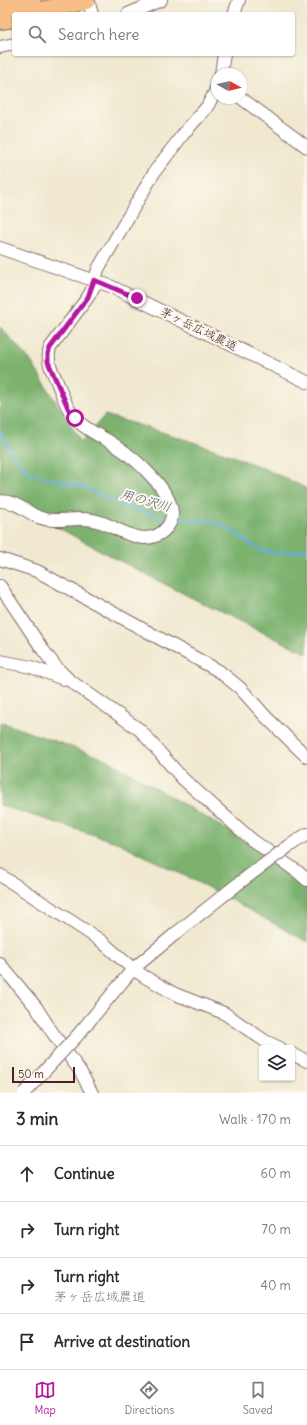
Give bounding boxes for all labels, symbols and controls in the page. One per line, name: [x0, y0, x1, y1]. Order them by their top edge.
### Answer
search box: [12, 12, 295, 56]
icon: search: [26, 23, 48, 45]
text: Search here: [58, 25, 139, 44]
north arrow: [211, 68, 247, 104]
route end: [128, 289, 146, 307]
street label: 茅ヶ岳広域農道: [158, 303, 240, 354]
route start: [66, 409, 84, 427]
water label: 用の沢川: [119, 485, 173, 516]
map controls: [259, 1045, 295, 1081]
button: layers: [259, 1045, 295, 1081]
scale bar: [12, 1065, 75, 1084]
text: 50 m: [18, 1067, 44, 1081]
text: 3 min: [16, 1108, 58, 1130]
text: Walk · 170 m: [219, 1111, 291, 1128]
icon: ahead: [16, 1163, 38, 1185]
text: Continue: [54, 1164, 115, 1183]
text: 60 m: [260, 1165, 291, 1182]
icon: right: [16, 1219, 38, 1241]
text: Turn right: [54, 1220, 119, 1239]
text: 70 m: [262, 1221, 291, 1238]
text: Turn right: [54, 1267, 119, 1286]
icon: right: [16, 1275, 38, 1297]
text: 40 m: [260, 1277, 291, 1294]
text: 茅ヶ岳広域農道: [54, 1288, 145, 1305]
icon: arrive: [16, 1331, 38, 1353]
text: Arrive at destination: [54, 1332, 190, 1351]
tab: Map: [34, 1379, 56, 1417]
tab: Directions: [125, 1379, 174, 1417]
tab: Saved: [243, 1379, 273, 1417]

